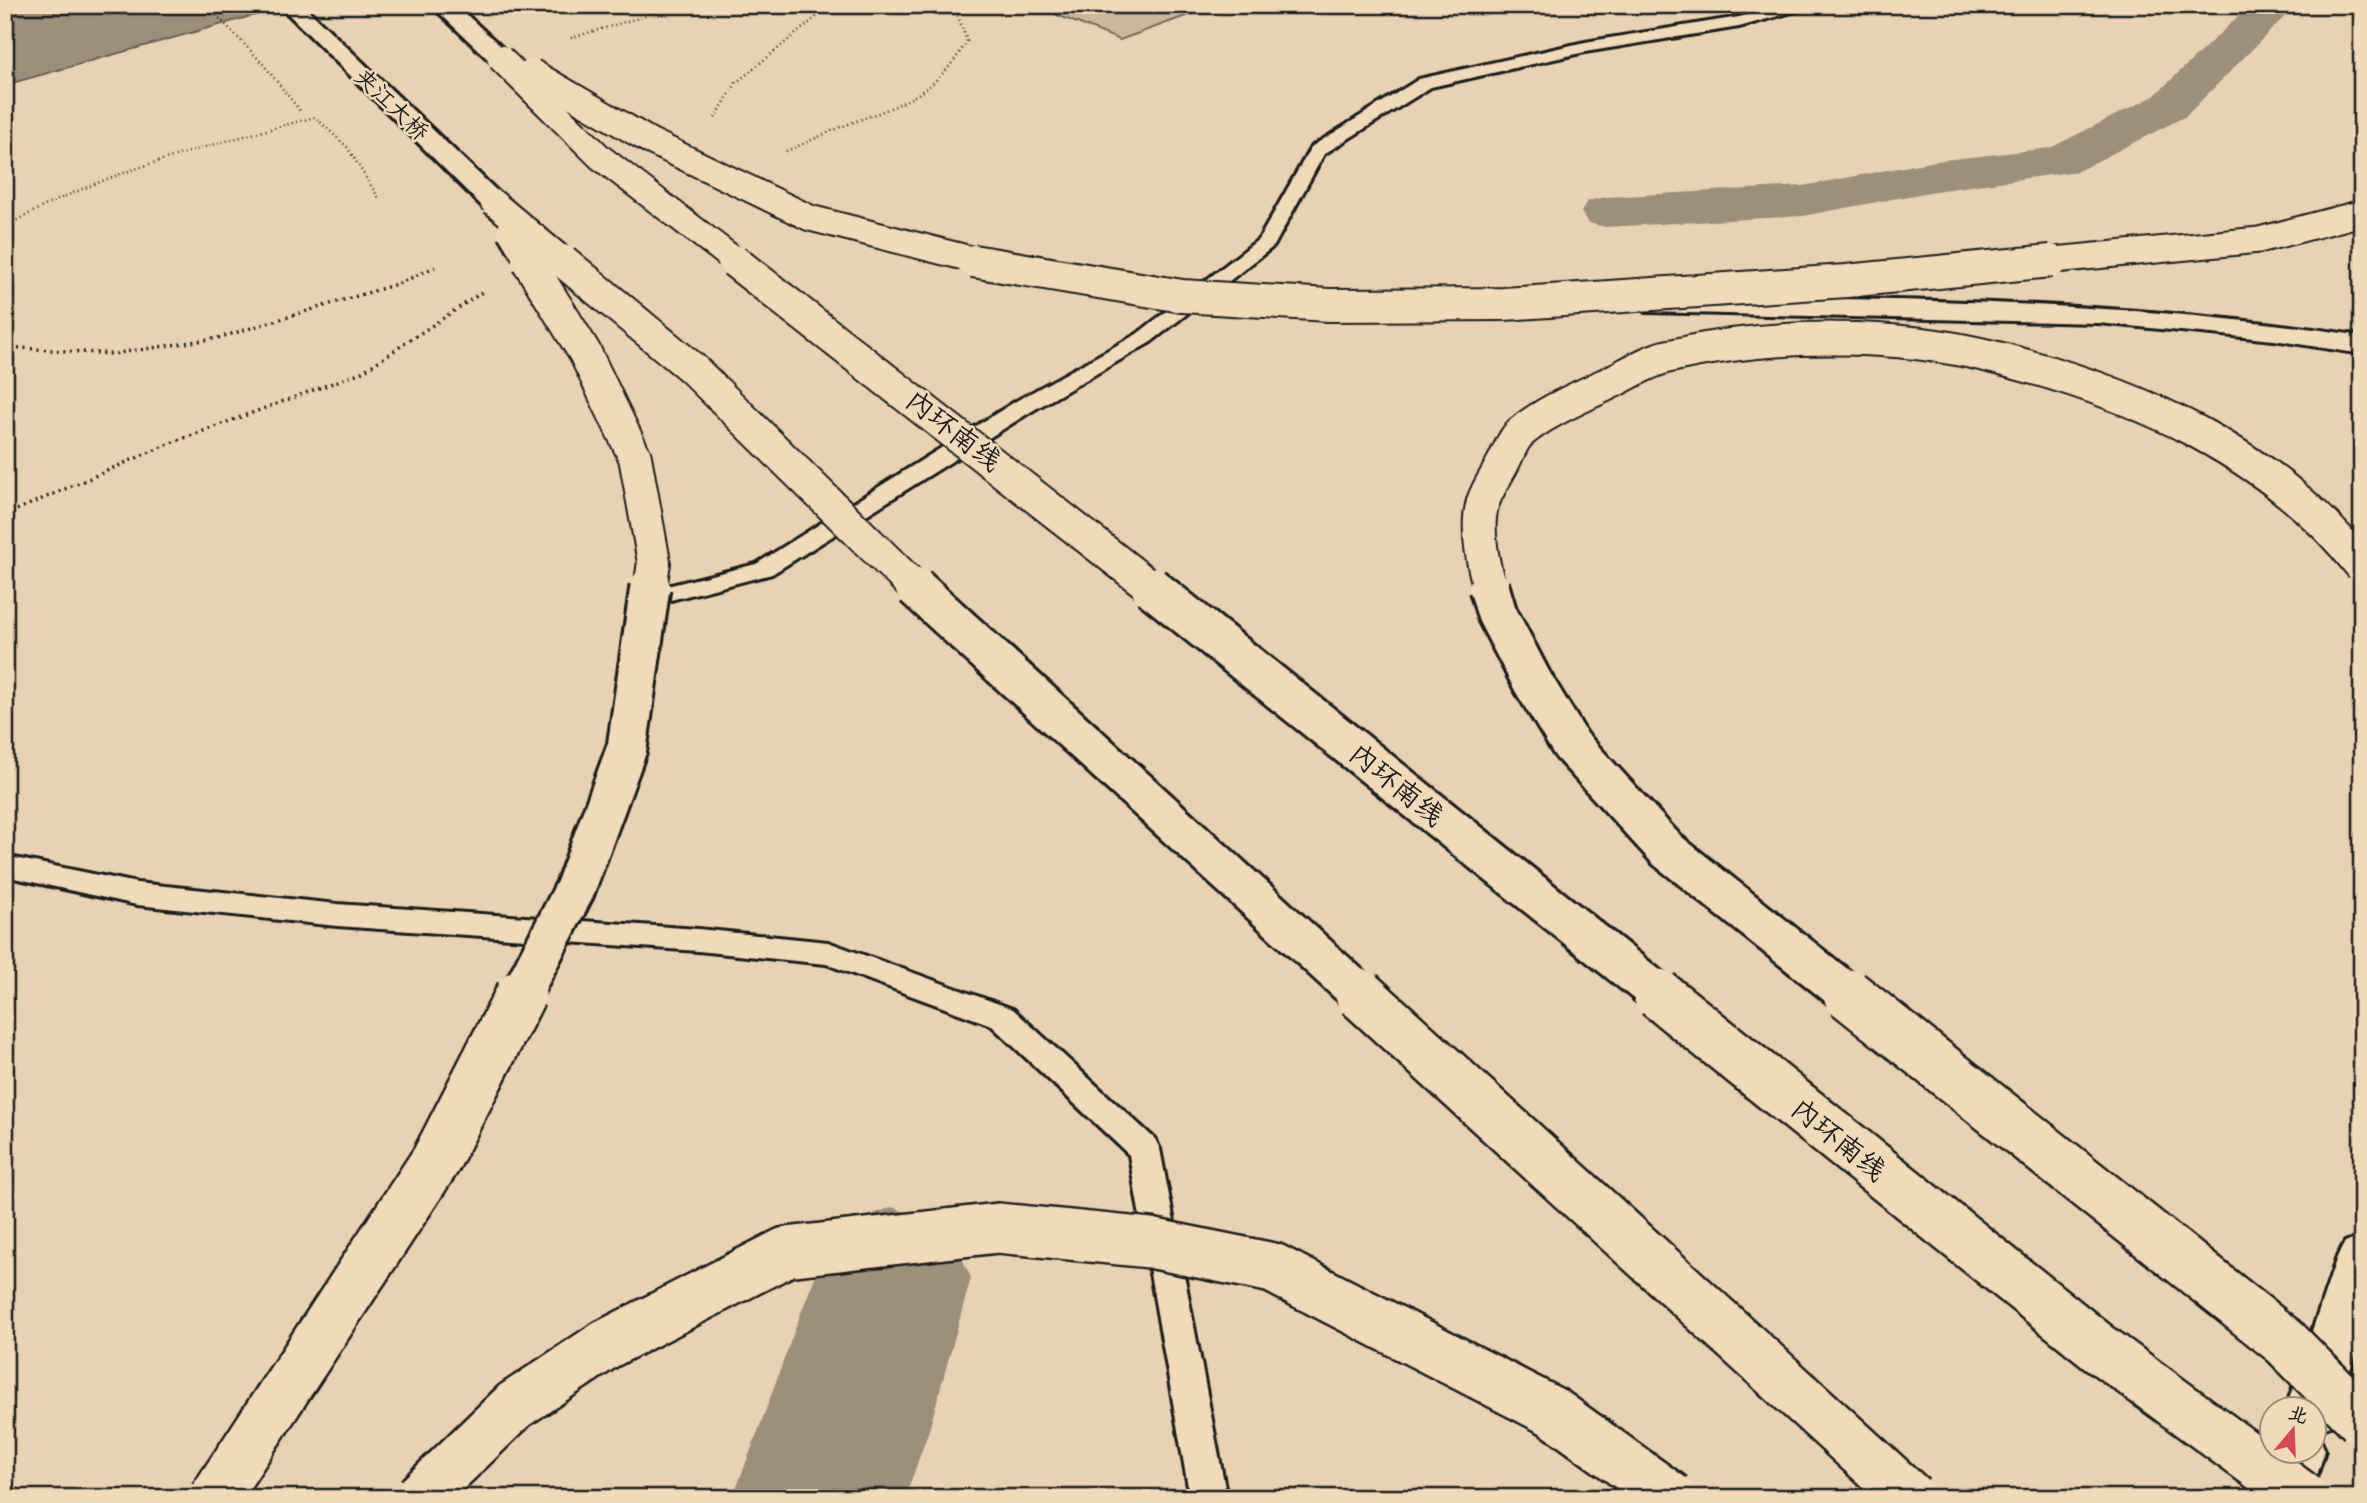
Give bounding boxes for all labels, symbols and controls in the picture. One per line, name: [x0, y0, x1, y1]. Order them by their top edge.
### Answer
street label: 夹江大桥: [345, 63, 434, 150]
street label: 内环南线: [894, 384, 1007, 484]
street label: 内环南线: [1338, 737, 1450, 839]
street label: 内环南线: [1780, 1092, 1892, 1194]
north arrow: [2258, 1394, 2328, 1464]
text: 北: [2284, 1401, 2311, 1433]

